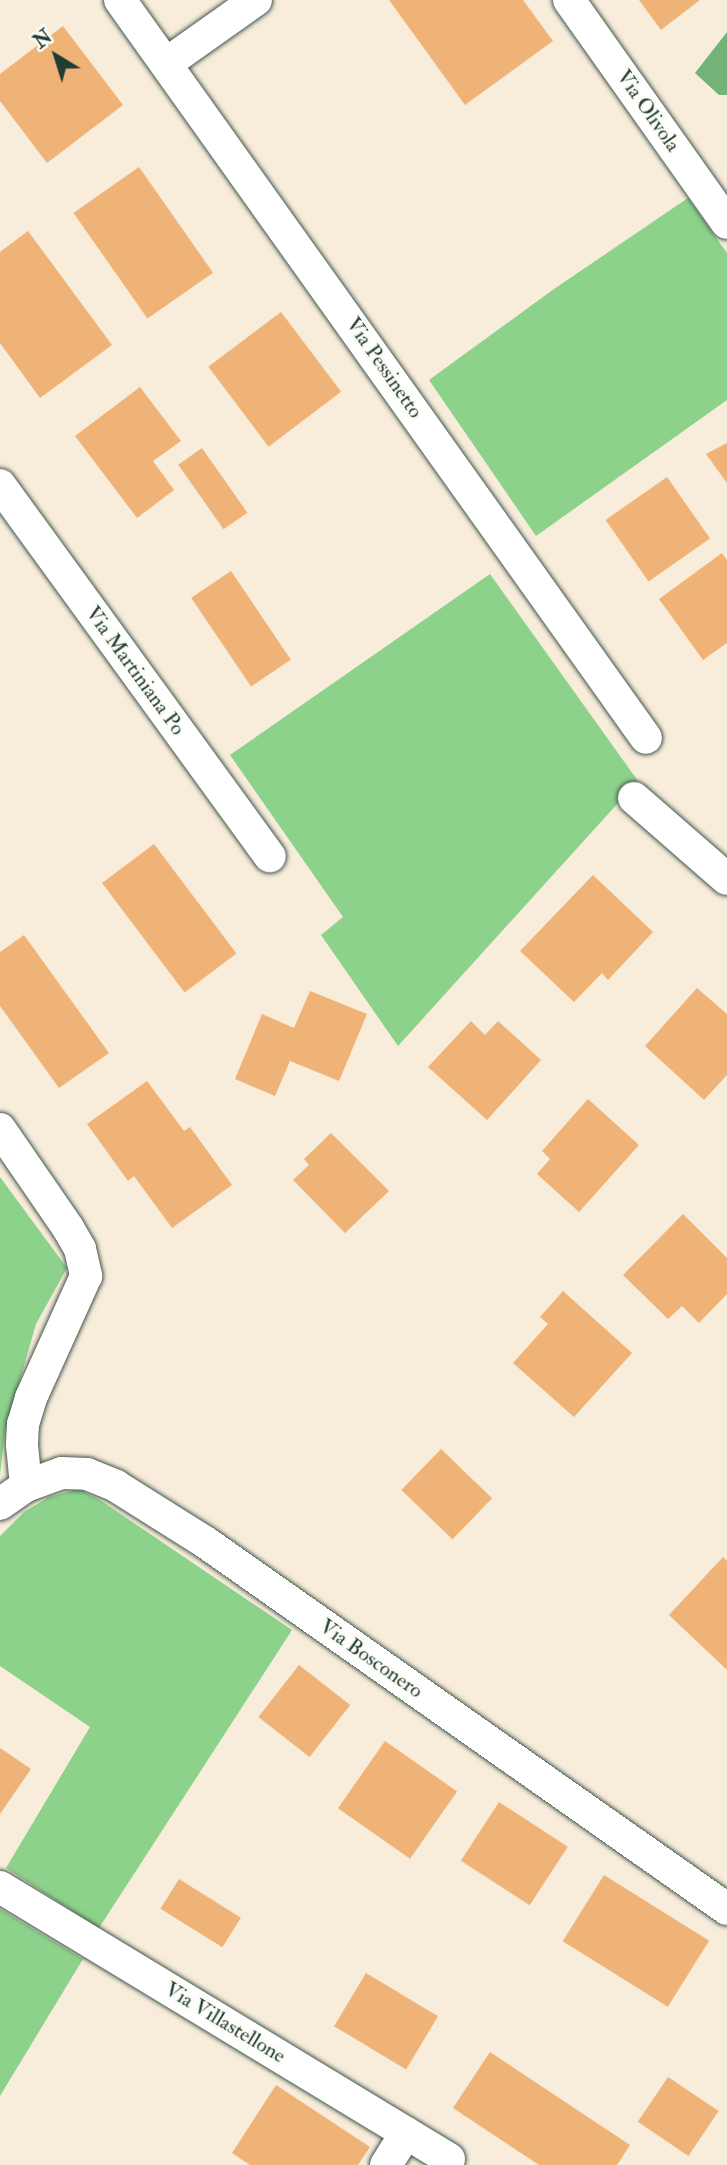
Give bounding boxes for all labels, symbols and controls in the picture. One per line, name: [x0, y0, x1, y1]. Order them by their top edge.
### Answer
north arrow: [21, 21, 91, 91]
text: N: [29, 25, 57, 54]
street label: Via Olivola: [611, 65, 685, 157]
street label: Via Pessinetto: [340, 313, 428, 423]
street label: Via Martiniana Po: [80, 602, 190, 740]
street label: Via Bosconero: [314, 1614, 428, 1704]
street label: Via Villastellone: [160, 1977, 290, 2069]

